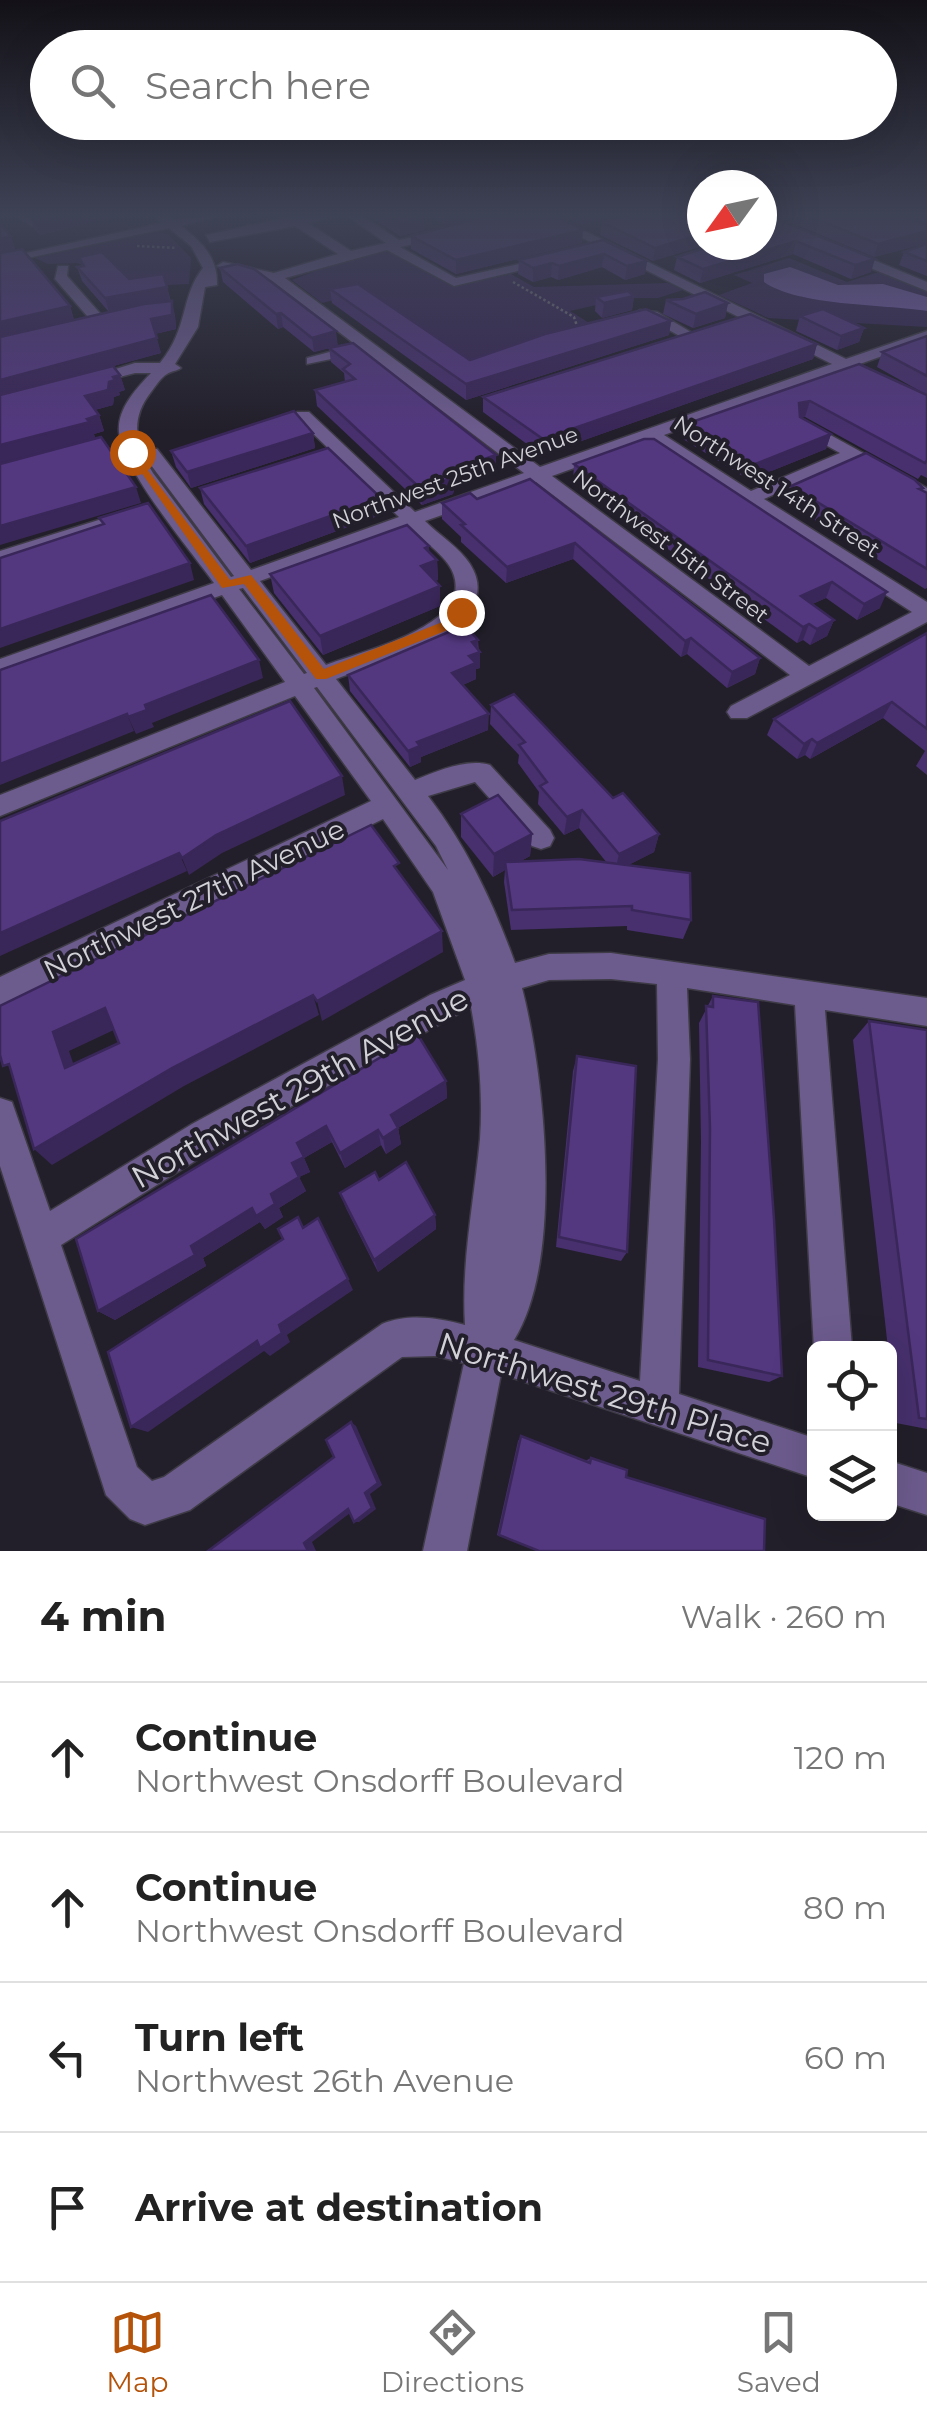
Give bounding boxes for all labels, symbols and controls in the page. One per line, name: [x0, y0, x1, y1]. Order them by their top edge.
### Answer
search box: [30, 30, 897, 140]
icon: search: [65, 58, 120, 113]
text: Search here: [145, 62, 371, 109]
north arrow: [687, 170, 777, 260]
street label: Northwest 14th Street: [668, 410, 885, 563]
street label: Northwest 25th Avenue: [329, 420, 582, 535]
route start: [110, 430, 156, 476]
street label: Northwest 15th Street: [567, 464, 774, 629]
route end: [439, 590, 485, 636]
street label: Northwest 27th Avenue: [38, 811, 350, 987]
street label: Northwest 29th Avenue: [124, 979, 475, 1197]
street label: Northwest 29th Place: [434, 1323, 776, 1462]
map controls: [807, 1341, 897, 1521]
button: locate: [807, 1341, 897, 1431]
button: layers: [807, 1431, 897, 1521]
text: 4 min: [40, 1590, 167, 1642]
text: Walk · 260 m: [681, 1597, 887, 1636]
text: Continue: [135, 1714, 317, 1761]
icon: ahead: [40, 1730, 95, 1785]
text: 120 m: [794, 1738, 887, 1777]
text: Northwest Onsdorff Boulevard: [135, 1761, 625, 1800]
text: Continue: [135, 1864, 317, 1911]
icon: ahead: [40, 1880, 95, 1935]
text: 80 m: [803, 1888, 887, 1927]
text: Northwest Onsdorff Boulevard: [135, 1911, 625, 1950]
text: Turn left: [135, 2014, 304, 2061]
icon: left: [40, 2030, 95, 2085]
text: 60 m: [804, 2038, 887, 2077]
text: Northwest 26th Avenue: [135, 2061, 514, 2100]
icon: arrive: [40, 2180, 95, 2235]
text: Arrive at destination: [135, 2184, 543, 2231]
tab: Map: [106, 2305, 168, 2399]
tab: Directions: [381, 2305, 524, 2399]
tab: Saved: [737, 2305, 821, 2399]

